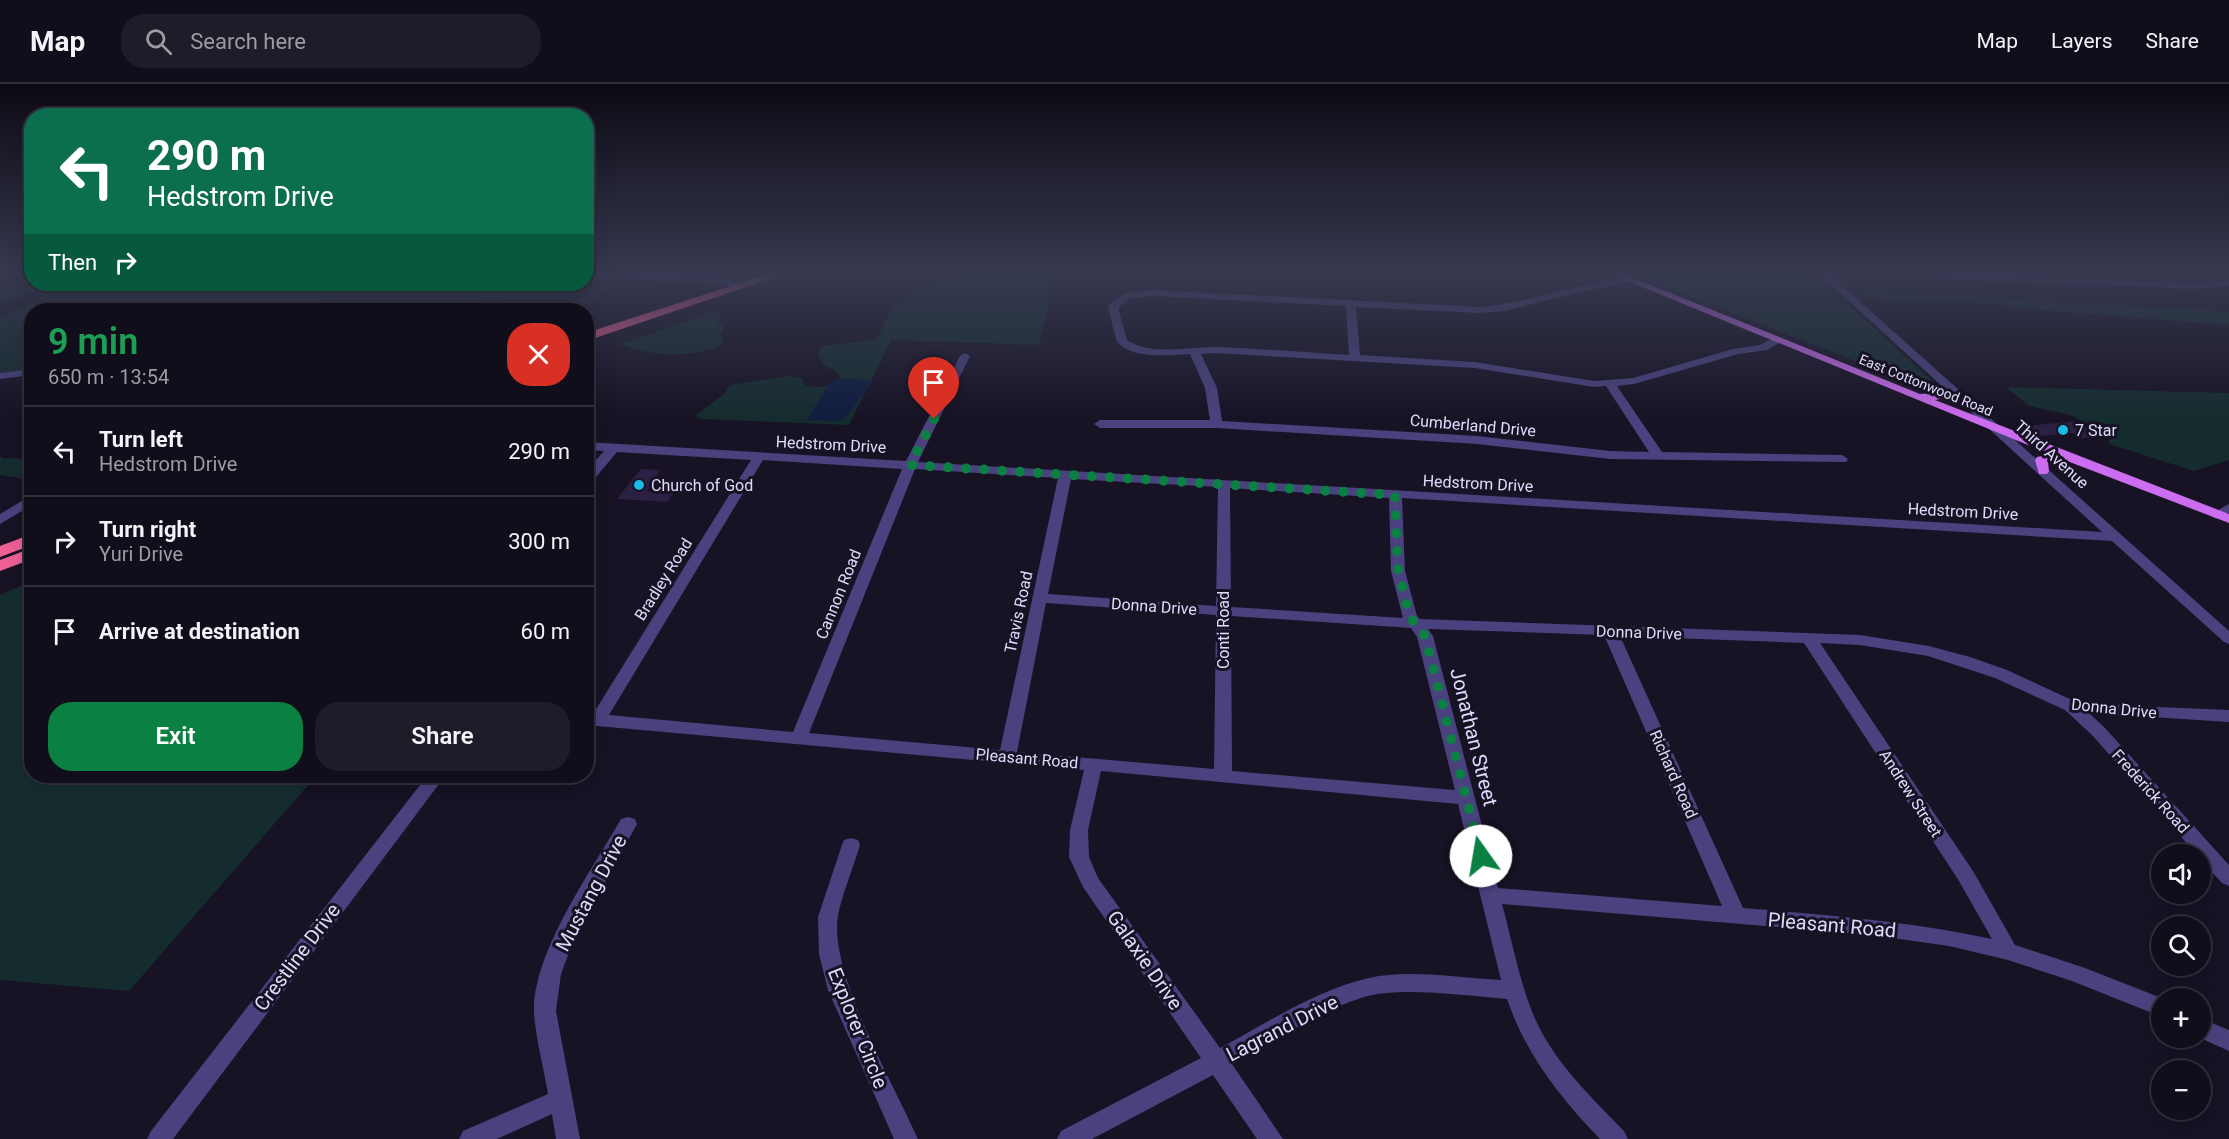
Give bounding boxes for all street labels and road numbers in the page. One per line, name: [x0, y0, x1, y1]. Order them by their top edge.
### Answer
street label: East Cottonwood Road: [1857, 351, 1995, 419]
street label: Cumberland Drive: [1409, 411, 1537, 440]
street label: Third Avenue: [2011, 416, 2093, 492]
street label: Hedstrom Drive: [775, 432, 887, 457]
street label: Hedstrom Drive: [1422, 471, 1534, 496]
street label: Hedstrom Drive: [1907, 499, 2019, 524]
street label: Bradley Road: [631, 535, 696, 624]
street label: Cannon Road: [812, 546, 865, 642]
street label: Travis Road: [1001, 569, 1036, 655]
street label: Conti Road: [1214, 591, 1233, 669]
street label: Donna Drive: [1110, 594, 1197, 619]
street label: Donna Drive: [1596, 622, 1682, 643]
street label: Jonathan Street: [1445, 665, 1503, 809]
street label: Donna Drive: [2070, 695, 2158, 722]
street label: Richard Road: [1646, 727, 1701, 821]
street label: Pleasant Road: [975, 745, 1079, 772]
street label: Frederick Road: [2108, 745, 2193, 837]
street label: Andrew Street: [1875, 746, 1946, 840]
street label: Mustang Drive: [550, 831, 632, 955]
street label: Crestline Drive: [249, 899, 345, 1015]
street label: Galaxie Drive: [1102, 906, 1188, 1014]
street label: Pleasant Road: [1767, 907, 1897, 943]
street label: Explorer Circle: [823, 964, 893, 1092]
street label: Lagrand Drive: [1222, 990, 1342, 1066]

